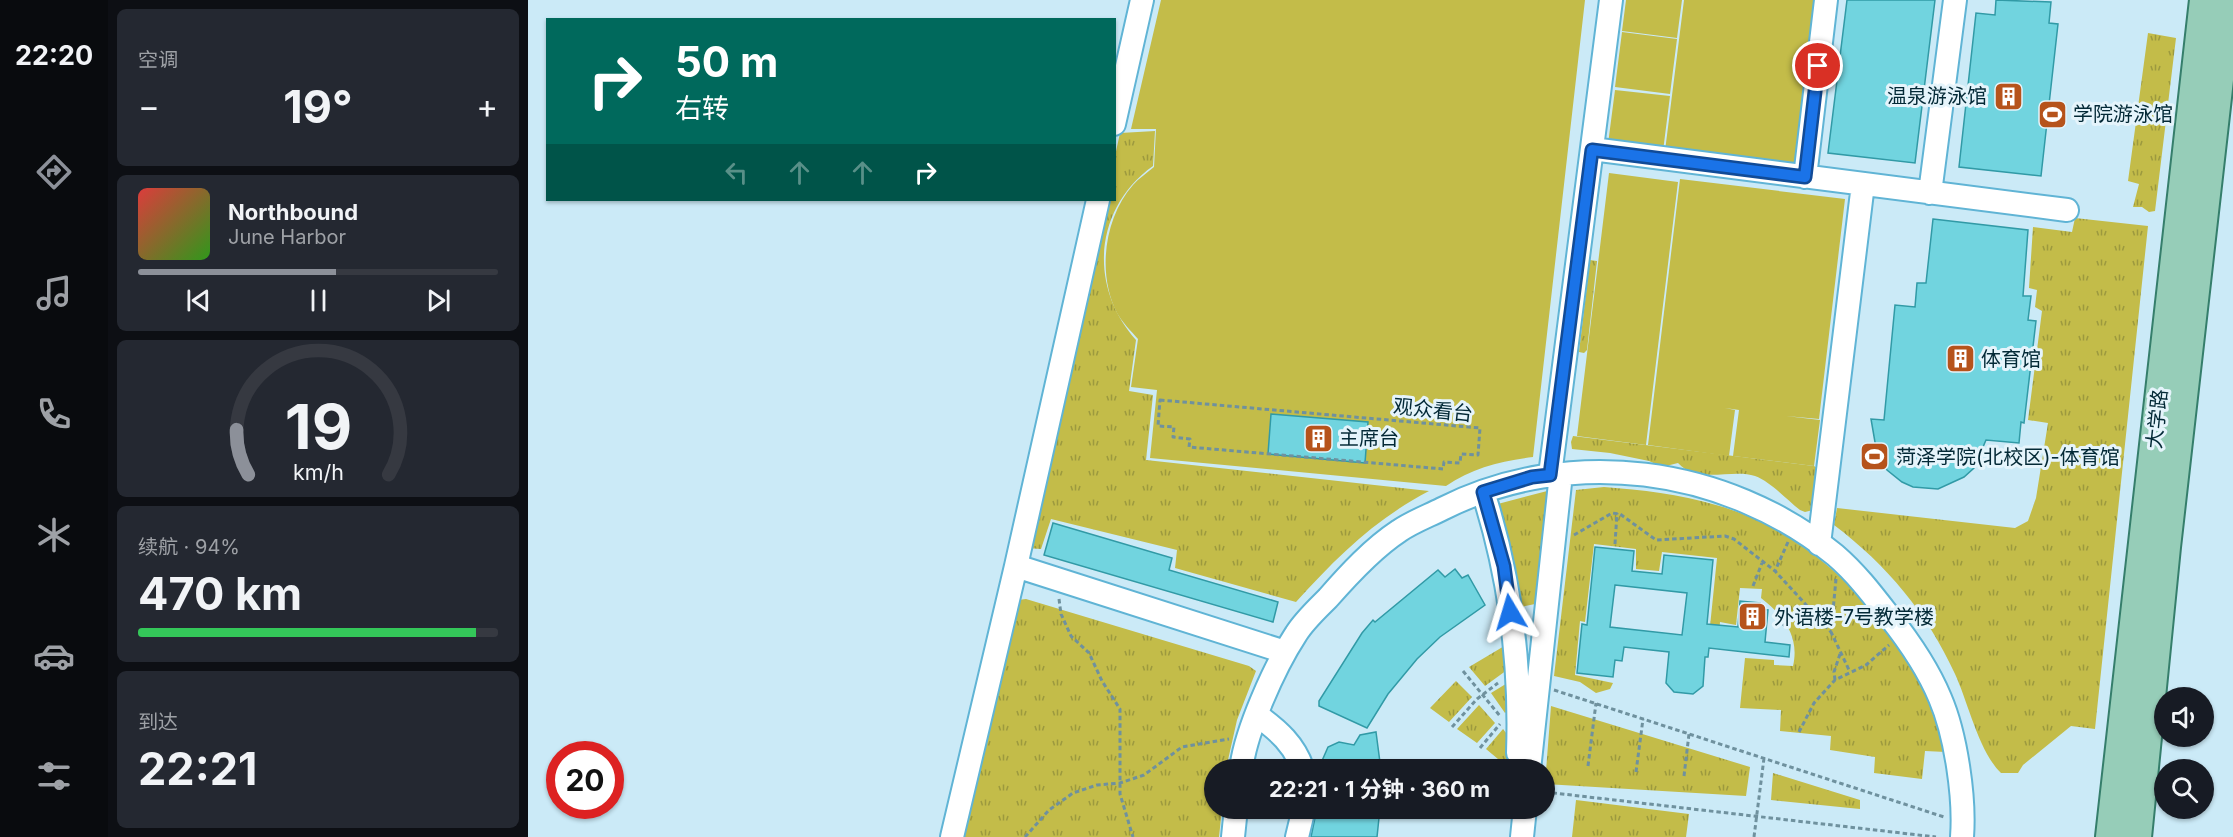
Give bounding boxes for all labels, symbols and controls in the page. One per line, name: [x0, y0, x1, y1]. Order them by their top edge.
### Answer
text: 50 m: [675, 36, 778, 87]
text: 22:20: [15, 39, 93, 72]
pin: [1792, 40, 1843, 91]
icon: right: [576, 42, 654, 120]
text: 空调: [138, 48, 178, 72]
icon: arrive: [1801, 49, 1834, 82]
text: 19°: [283, 79, 353, 134]
building icon: 温泉游泳馆: [1992, 80, 2024, 112]
place label: 温泉游泳馆: [1887, 84, 1987, 108]
text: −: [138, 86, 160, 126]
text: +: [476, 86, 498, 126]
text: 右转: [675, 92, 729, 125]
sports icon: 学院游泳馆: [2036, 98, 2068, 130]
place label: 学院游泳馆: [2073, 102, 2173, 126]
icon: directions: [33, 151, 75, 193]
icon: left: [720, 156, 753, 189]
icon: ahead: [783, 156, 816, 189]
icon: ahead: [846, 156, 879, 189]
icon: right: [909, 156, 942, 189]
text: Northbound: [228, 199, 358, 225]
text: June Harbor: [228, 225, 346, 249]
icon: music: [33, 272, 75, 314]
icon: previous: [182, 284, 215, 317]
icon: pause: [302, 284, 335, 317]
icon: next: [422, 284, 455, 317]
building icon: 体育馆: [1944, 343, 1976, 375]
place label: 体育馆: [1981, 347, 2041, 371]
street label: 大学路: [2142, 388, 2172, 450]
text: 19: [284, 390, 352, 465]
icon: phone: [33, 393, 75, 435]
street label: 观众看台: [1392, 394, 1474, 426]
building icon: 主席台: [1302, 422, 1334, 454]
place label: 主席台: [1339, 426, 1399, 450]
sports icon: 菏泽学院(北校区)-体育馆: [1859, 441, 1891, 473]
place label: 菏泽学院(北校区)-体育馆: [1896, 445, 2120, 469]
text: km/h: [293, 460, 343, 486]
icon: climate: [33, 514, 75, 556]
text: 续航 · 94%: [138, 535, 240, 559]
text: 470 km: [138, 566, 302, 621]
position arrow: [1478, 580, 1542, 644]
building icon: 外语楼-7号教学楼: [1737, 601, 1769, 633]
place label: 外语楼-7号教学楼: [1774, 605, 1934, 629]
icon: car: [33, 635, 75, 677]
map controls: [2154, 687, 2214, 819]
button: sound: [2154, 687, 2214, 747]
text: 到达: [138, 710, 178, 734]
text: 22:21: [138, 741, 257, 796]
speed limit sign: 20: [546, 741, 624, 819]
icon: filters: [33, 755, 75, 797]
button: search: [2154, 759, 2214, 819]
text: 22:21 · 1 分钟 · 360 m: [1269, 776, 1490, 802]

